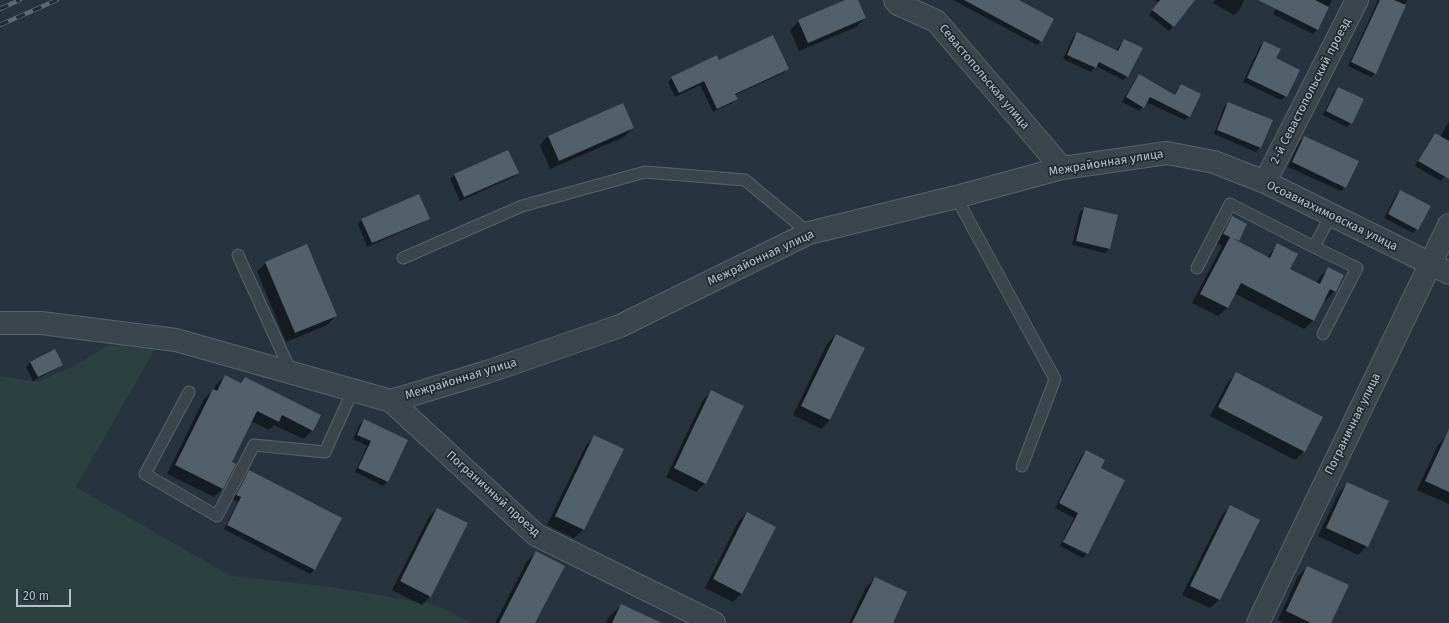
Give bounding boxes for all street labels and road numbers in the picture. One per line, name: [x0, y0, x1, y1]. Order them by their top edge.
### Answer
street label: 2-й Севастопольский проезд: [1268, 16, 1354, 166]
street label: Севастопольская улица: [936, 22, 1032, 132]
street label: Межрайонная улица: [1048, 147, 1164, 179]
street label: Осоавиахимовская улица: [1264, 178, 1400, 254]
street label: Межрайонная улица: [705, 227, 817, 289]
street label: Межрайонная улица: [403, 355, 519, 403]
street label: Пограничная улица: [1322, 371, 1384, 477]
street label: Пограничный проезд: [443, 448, 543, 540]

